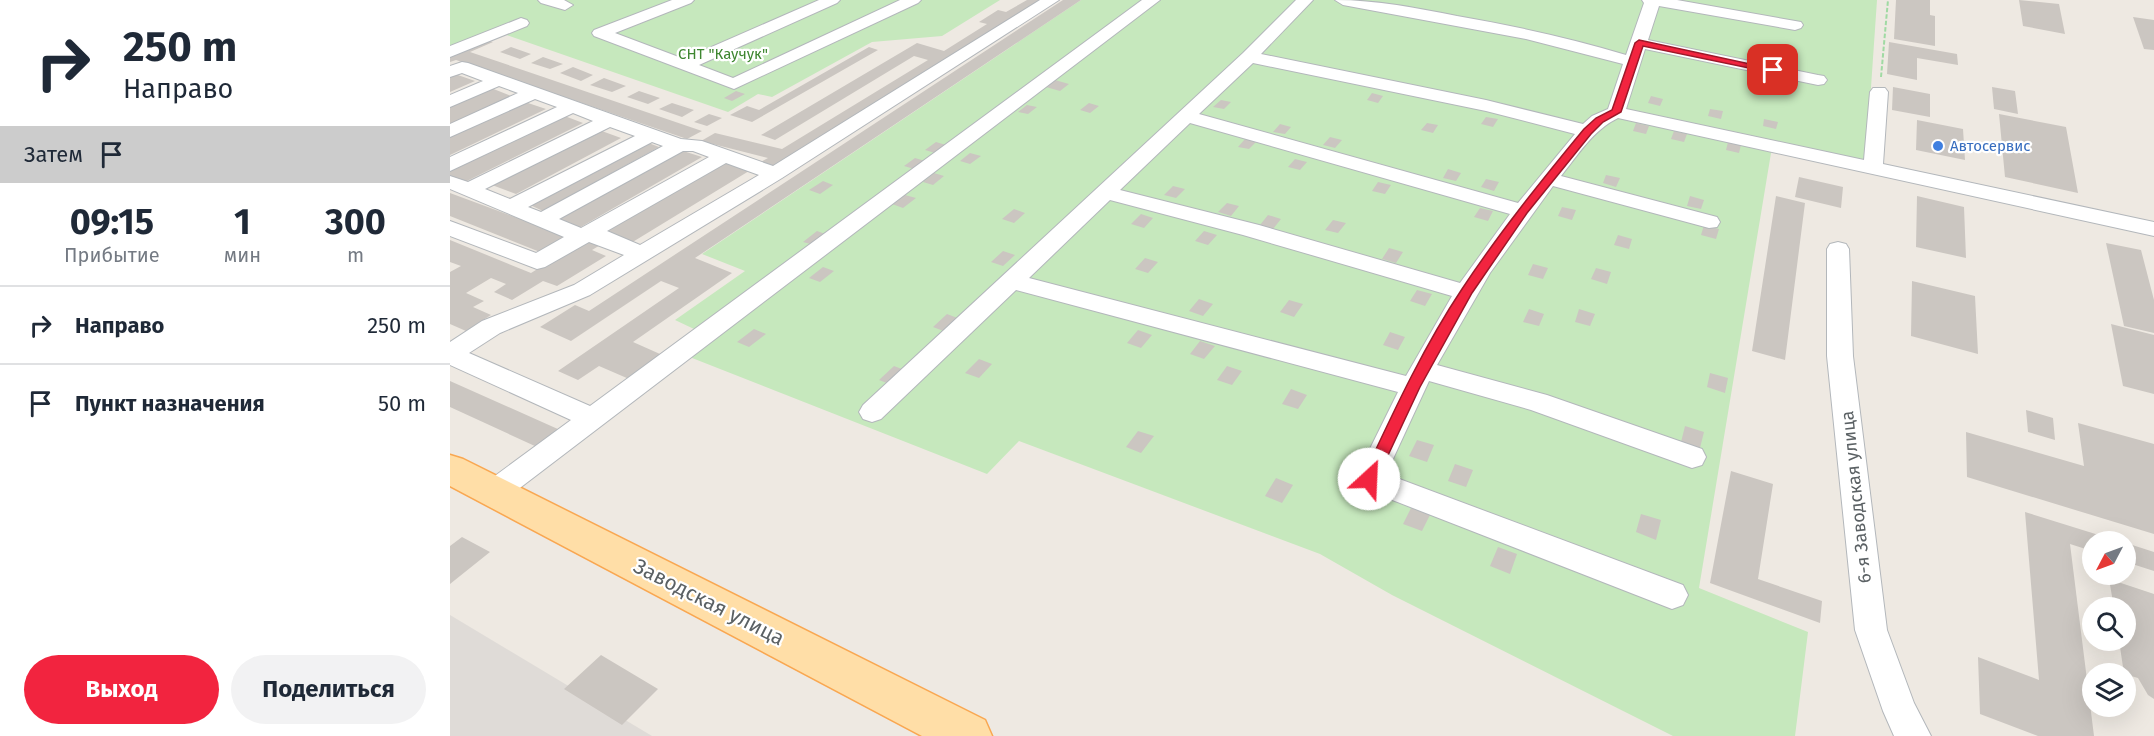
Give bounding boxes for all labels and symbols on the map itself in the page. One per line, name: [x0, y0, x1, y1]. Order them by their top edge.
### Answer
pin: [1747, 44, 1798, 95]
park label: СНТ "Каучук": [678, 45, 768, 63]
place label: Автосервис: [1950, 137, 2031, 155]
marker: Автосервис: [1931, 139, 1945, 153]
street label: 6-я Заводская улица: [1836, 410, 1876, 584]
position arrow: [1337, 447, 1401, 511]
north arrow: [2082, 531, 2136, 585]
street label: Заводская улица: [629, 553, 789, 651]

